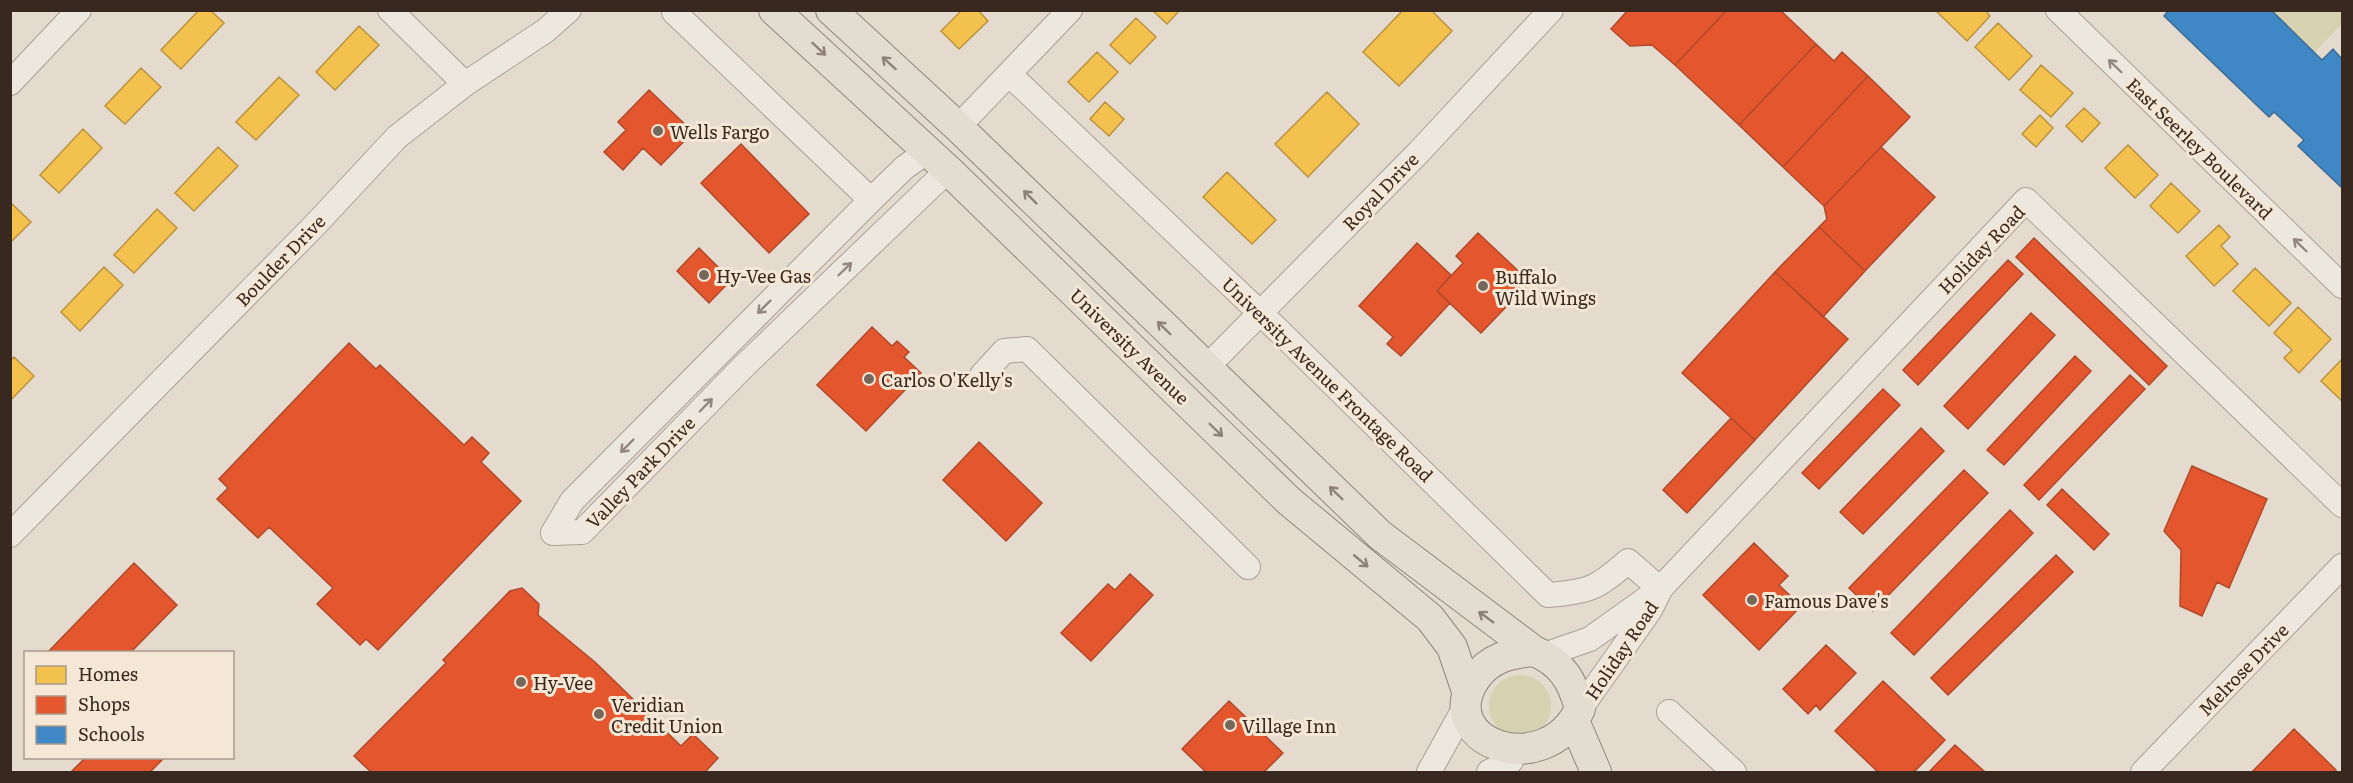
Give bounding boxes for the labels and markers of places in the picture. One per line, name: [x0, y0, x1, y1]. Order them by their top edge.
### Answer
place label: Wells Fargo: [670, 118, 770, 145]
marker: Wells Fargo: [651, 124, 665, 138]
place label: Hy-Vee Gas: [716, 262, 811, 289]
place label: Buffalo Wild Wings: [1495, 263, 1596, 311]
marker: Hy-Vee Gas: [697, 268, 711, 282]
marker: Buffalo Wild Wings: [1476, 279, 1490, 293]
place label: Carlos O'Kelly's: [881, 366, 1012, 393]
marker: Carlos O'Kelly's: [862, 372, 876, 386]
place label: Famous Dave's: [1764, 587, 1888, 614]
marker: Famous Dave's: [1745, 593, 1759, 607]
place label: Hy-Vee: [533, 669, 593, 696]
marker: Hy-Vee: [514, 675, 528, 689]
place label: Veridian Credit Union: [611, 691, 723, 739]
marker: Veridian Credit Union: [592, 707, 606, 721]
place label: Village Inn: [1242, 712, 1337, 739]
marker: Village Inn: [1223, 718, 1237, 732]

